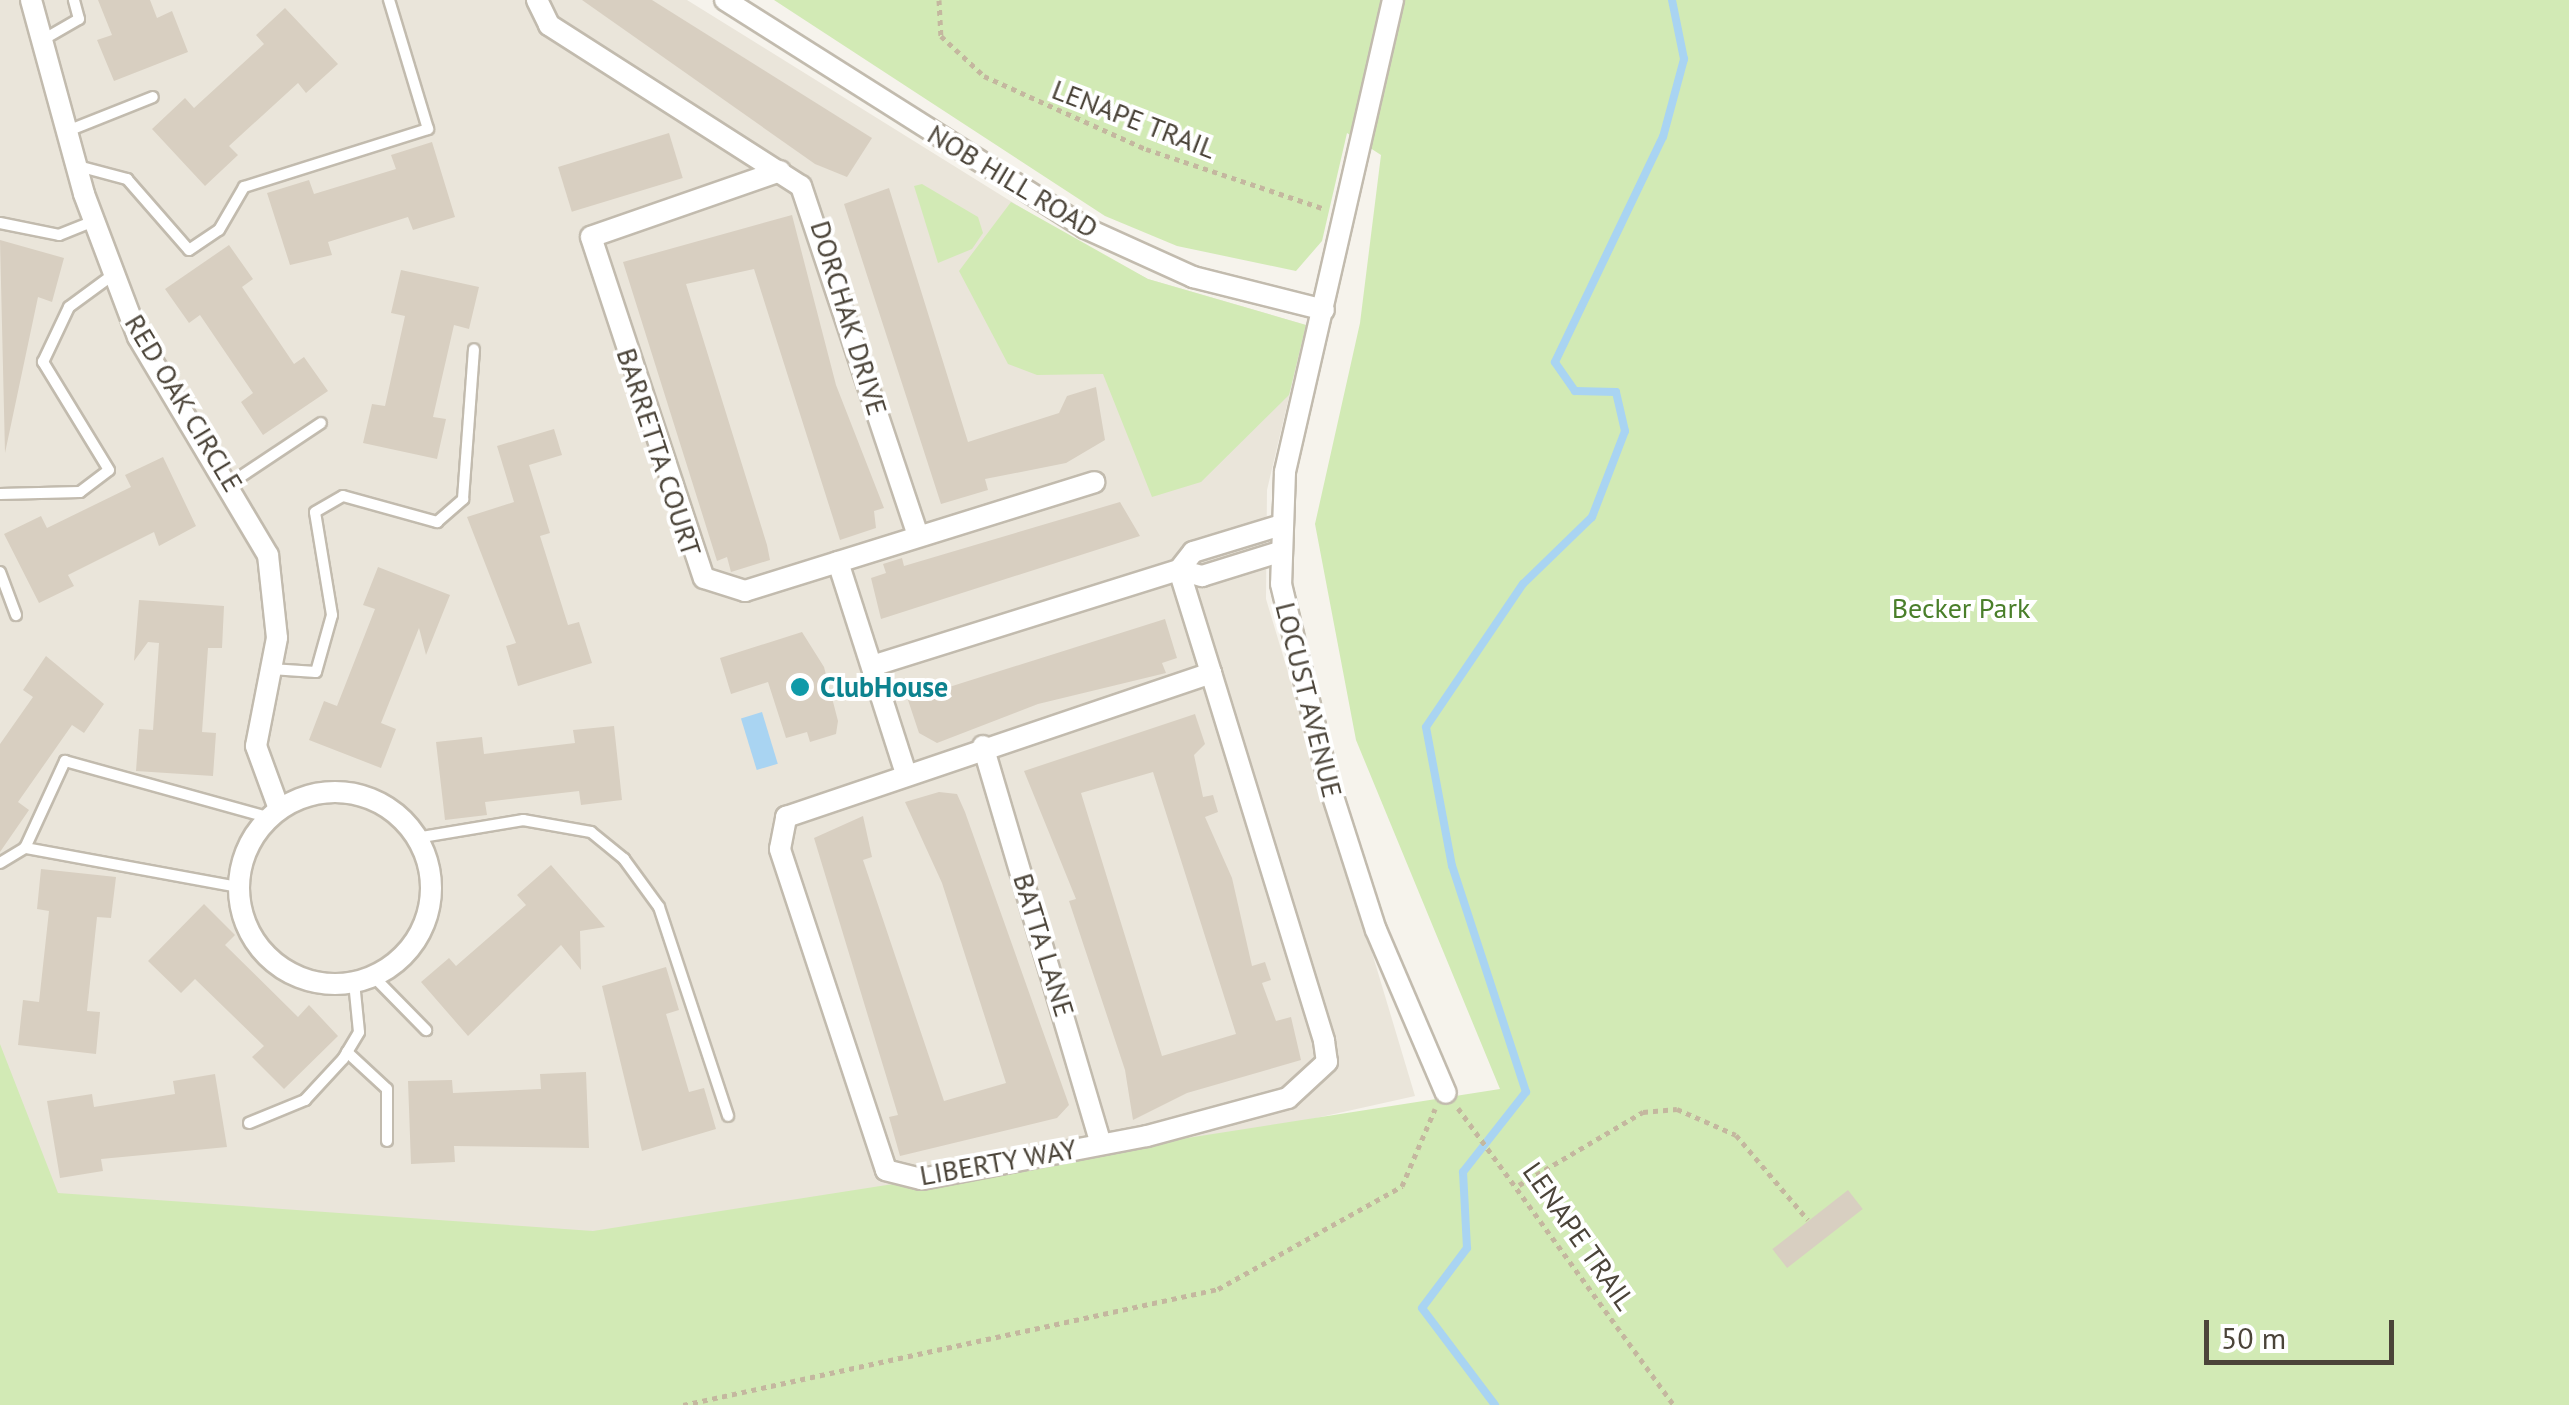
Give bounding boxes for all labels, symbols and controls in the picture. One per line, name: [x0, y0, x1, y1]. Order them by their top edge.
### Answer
street label: LENAPE TRAIL: [1047, 72, 1221, 166]
street label: NOB HILL ROAD: [921, 117, 1105, 245]
street label: DORCHAK DRIVE: [803, 216, 895, 420]
street label: RED OAK CIRCLE: [118, 308, 250, 498]
street label: BARRETTA COURT: [609, 343, 709, 561]
park label: Becker Park: [1892, 591, 2030, 625]
street label: LOCUST AVENUE: [1268, 598, 1350, 802]
place label: ClubHouse: [820, 670, 948, 704]
marker: ClubHouse: [789, 676, 811, 698]
street label: BATTA LANE: [1006, 869, 1082, 1021]
street label: LIBERTY WAY: [916, 1132, 1080, 1192]
street label: LENAPE TRAIL: [1516, 1155, 1642, 1317]
scale bar: [2209, 1300, 2399, 1362]
text: 50 m: [2221, 1318, 2286, 1357]

